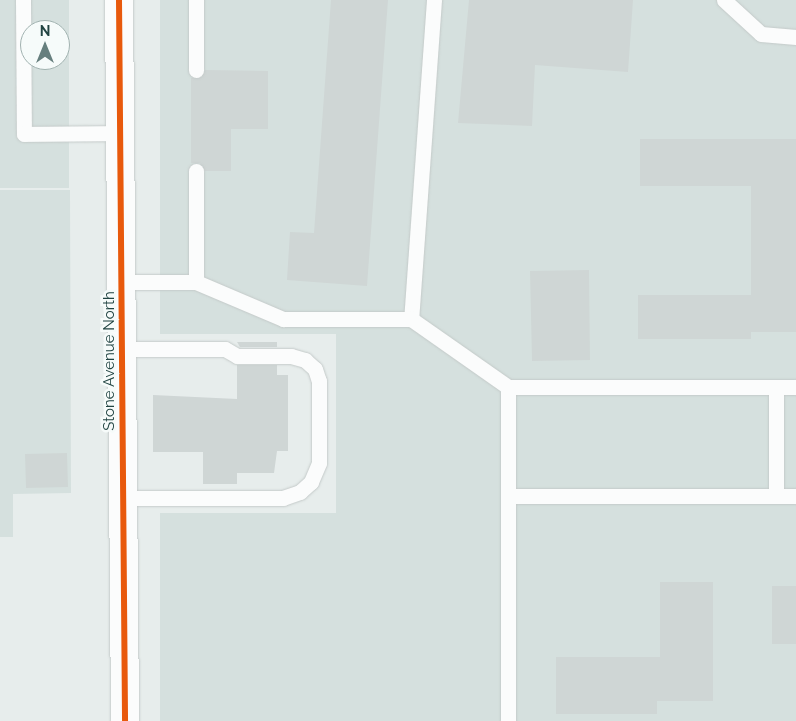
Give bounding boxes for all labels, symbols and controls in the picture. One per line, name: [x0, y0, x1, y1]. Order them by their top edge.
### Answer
north arrow: [20, 20, 70, 70]
text: N: [40, 23, 50, 39]
street label: Stone Avenue North: [101, 291, 119, 431]

